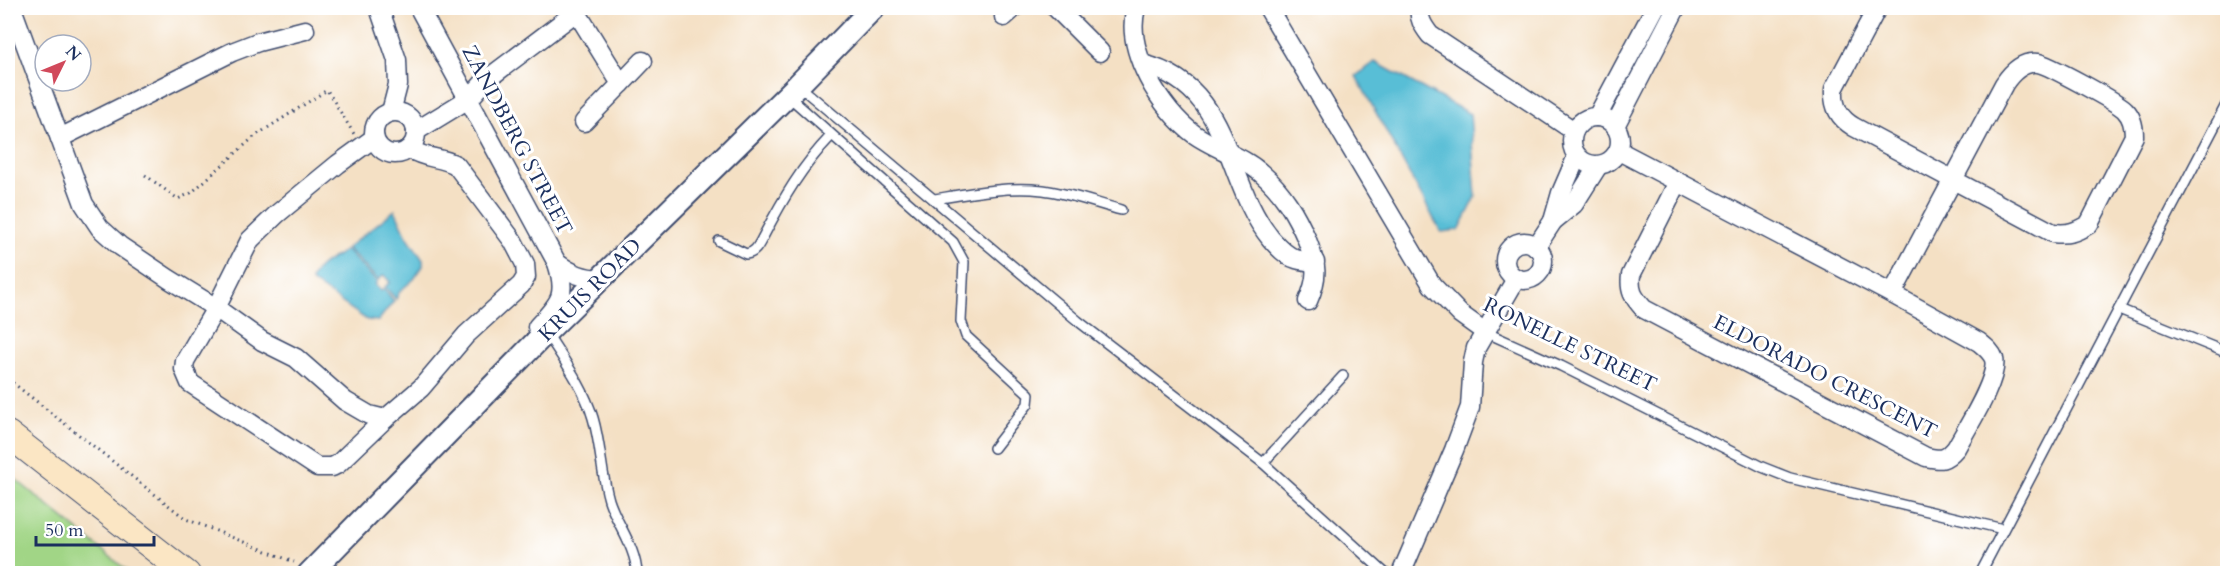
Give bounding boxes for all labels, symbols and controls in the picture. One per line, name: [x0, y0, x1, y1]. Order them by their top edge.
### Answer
north arrow: [33, 33, 93, 93]
street label: ZANDBERG STREET: [455, 40, 579, 240]
text: N: [60, 41, 86, 66]
street label: KRUIS ROAD: [532, 232, 648, 348]
street label: RONELLE STREET: [1479, 290, 1661, 400]
street label: ELDORADO CRESCENT: [1708, 308, 1942, 446]
scale bar: [36, 509, 154, 547]
text: 50 m: [45, 518, 84, 543]

